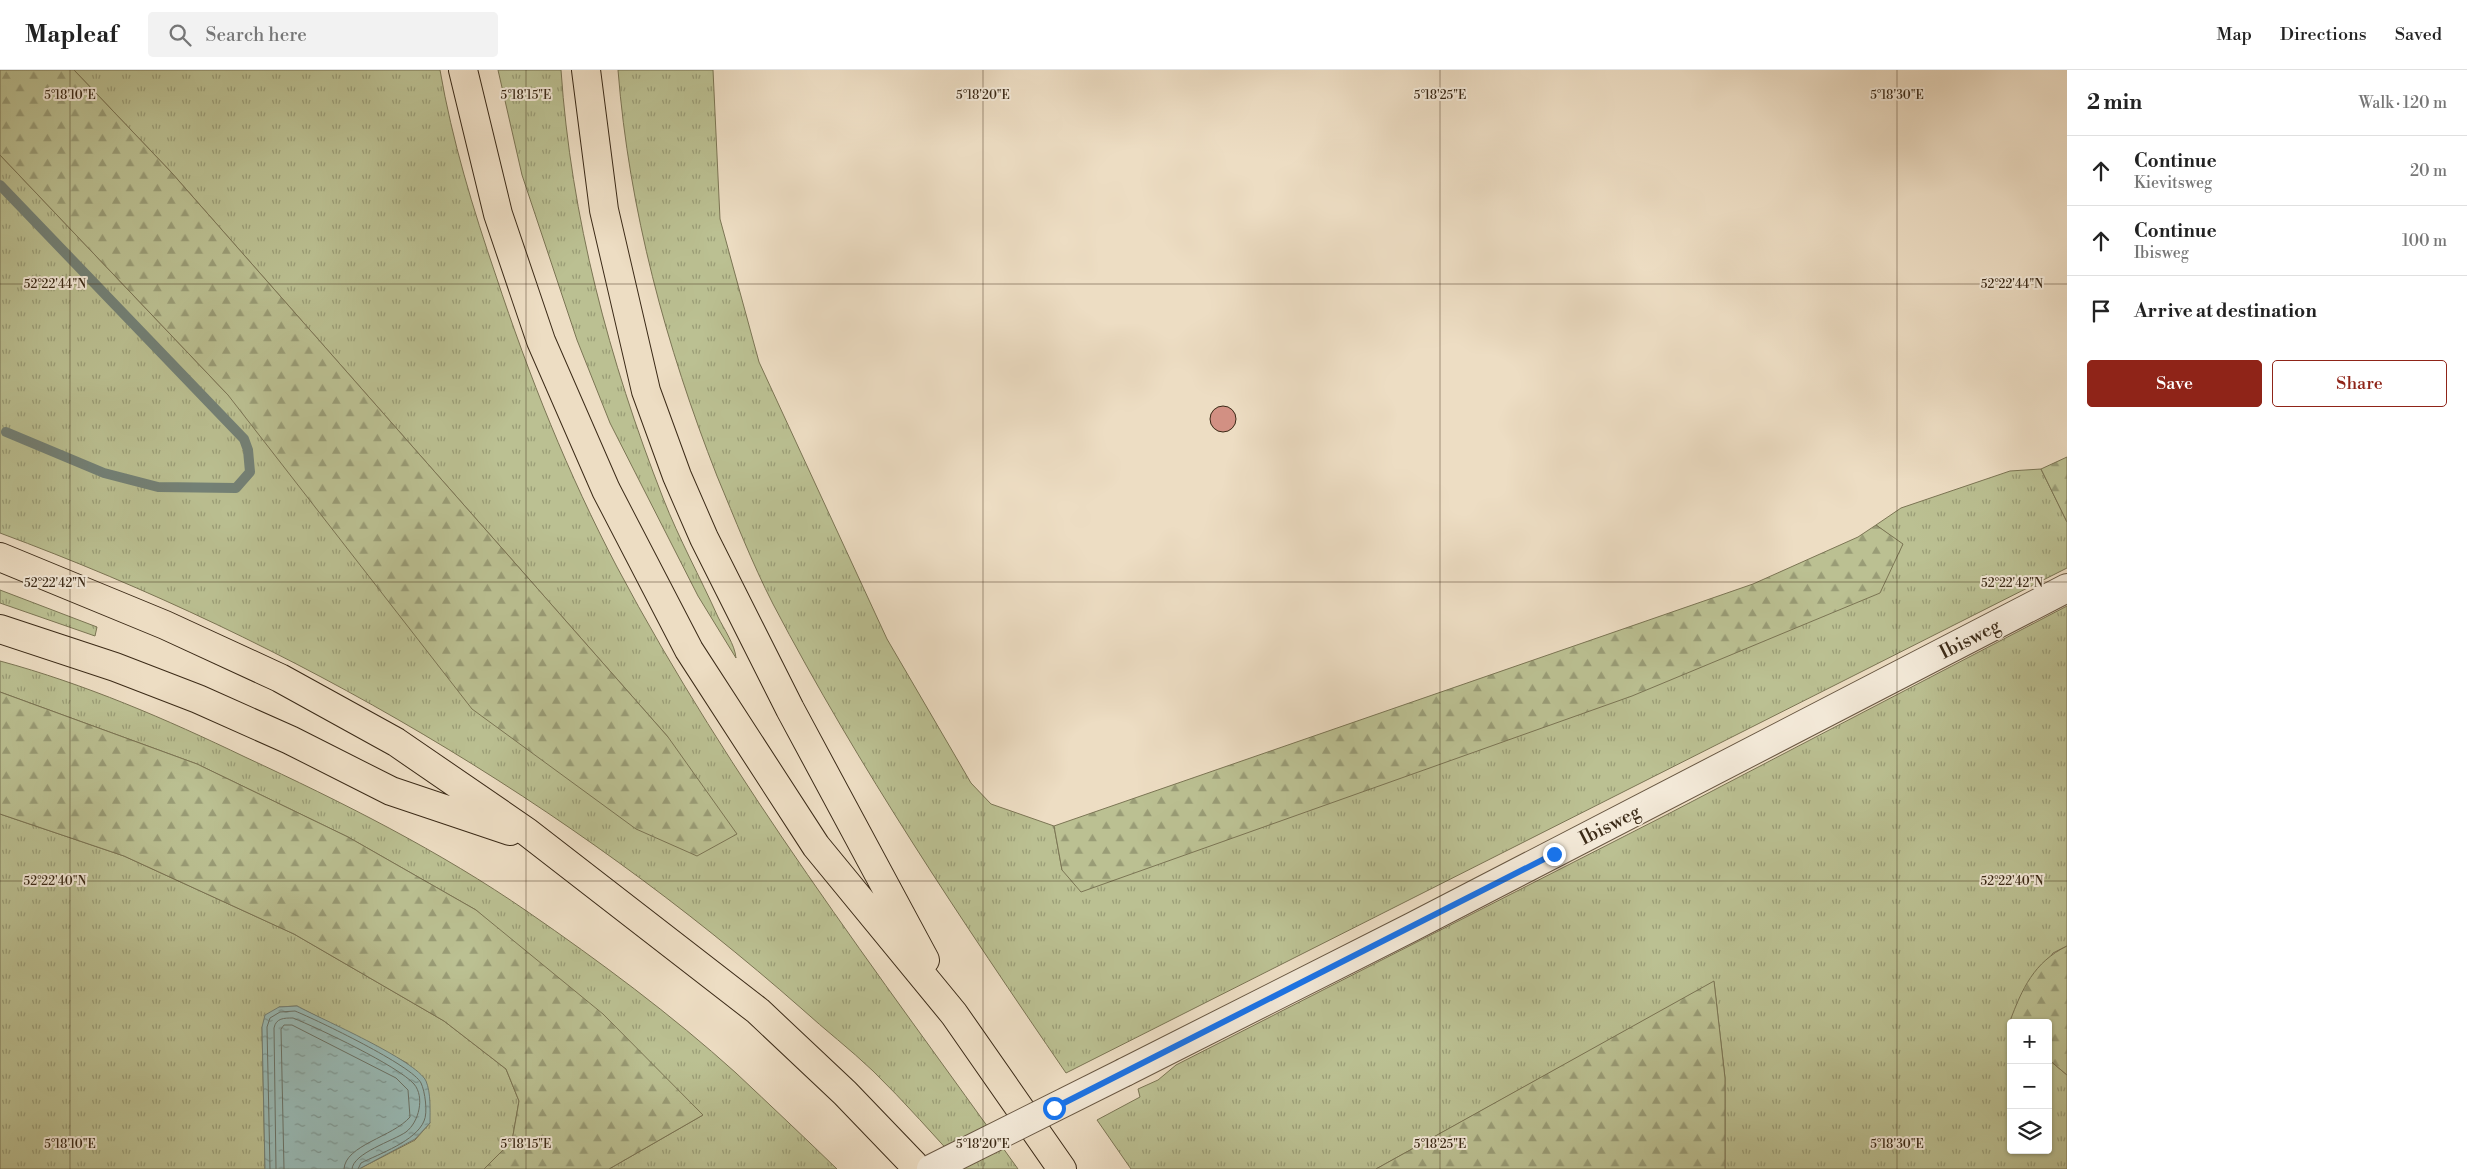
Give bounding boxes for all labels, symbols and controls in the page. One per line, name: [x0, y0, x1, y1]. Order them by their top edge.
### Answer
search box: [148, 12, 498, 57]
text: Mapleaf: [25, 20, 118, 50]
icon: search: [166, 21, 194, 49]
text: Search here: [206, 23, 307, 47]
text: Map: [2216, 23, 2252, 46]
text: Directions: [2280, 23, 2367, 46]
text: Saved: [2395, 23, 2442, 46]
text: 5°18'10"E: [44, 88, 96, 103]
text: 5°18'15"E: [501, 88, 551, 103]
text: 5°18'20"E: [956, 88, 1010, 103]
text: 5°18'25"E: [1414, 88, 1466, 103]
text: 5°18'30"E: [1870, 88, 1924, 103]
text: 2 min: [2087, 90, 2142, 116]
text: Walk · 120 m: [2359, 93, 2447, 113]
text: Continue: [2134, 149, 2217, 173]
icon: ahead: [2087, 157, 2115, 185]
text: 20 m: [2410, 161, 2447, 181]
text: Kievitsweg: [2134, 173, 2212, 193]
text: Continue: [2134, 219, 2217, 243]
icon: ahead: [2087, 227, 2115, 255]
text: 100 m: [2402, 231, 2447, 251]
text: Ibisweg: [2134, 243, 2189, 263]
text: 52°22'44"N: [24, 277, 86, 292]
text: 52°22'44"N: [1981, 277, 2043, 292]
icon: arrive: [2087, 297, 2115, 325]
text: Arrive at destination: [2134, 299, 2317, 323]
button: Save: [2087, 360, 2262, 407]
button: Share: [2272, 360, 2447, 407]
text: 52°22'42"N: [24, 576, 86, 591]
text: 52°22'42"N: [1981, 576, 2043, 591]
street label: Ibisweg: [1935, 613, 2005, 665]
street label: Ibisweg: [1575, 799, 1645, 851]
route end: [1543, 843, 1566, 866]
text: 52°22'40"N: [24, 874, 87, 889]
text: 52°22'40"N: [1981, 874, 2044, 889]
map controls: [2007, 1019, 2052, 1154]
button: +: [2007, 1019, 2052, 1064]
button: −: [2007, 1064, 2052, 1109]
route start: [1043, 1097, 1066, 1120]
button: layers: [2007, 1109, 2052, 1154]
text: 5°18'10"E: [44, 1137, 96, 1152]
text: 5°18'15"E: [501, 1137, 551, 1152]
text: 5°18'20"E: [956, 1137, 1010, 1152]
text: 5°18'25"E: [1414, 1137, 1466, 1152]
text: 5°18'30"E: [1870, 1137, 1924, 1152]

